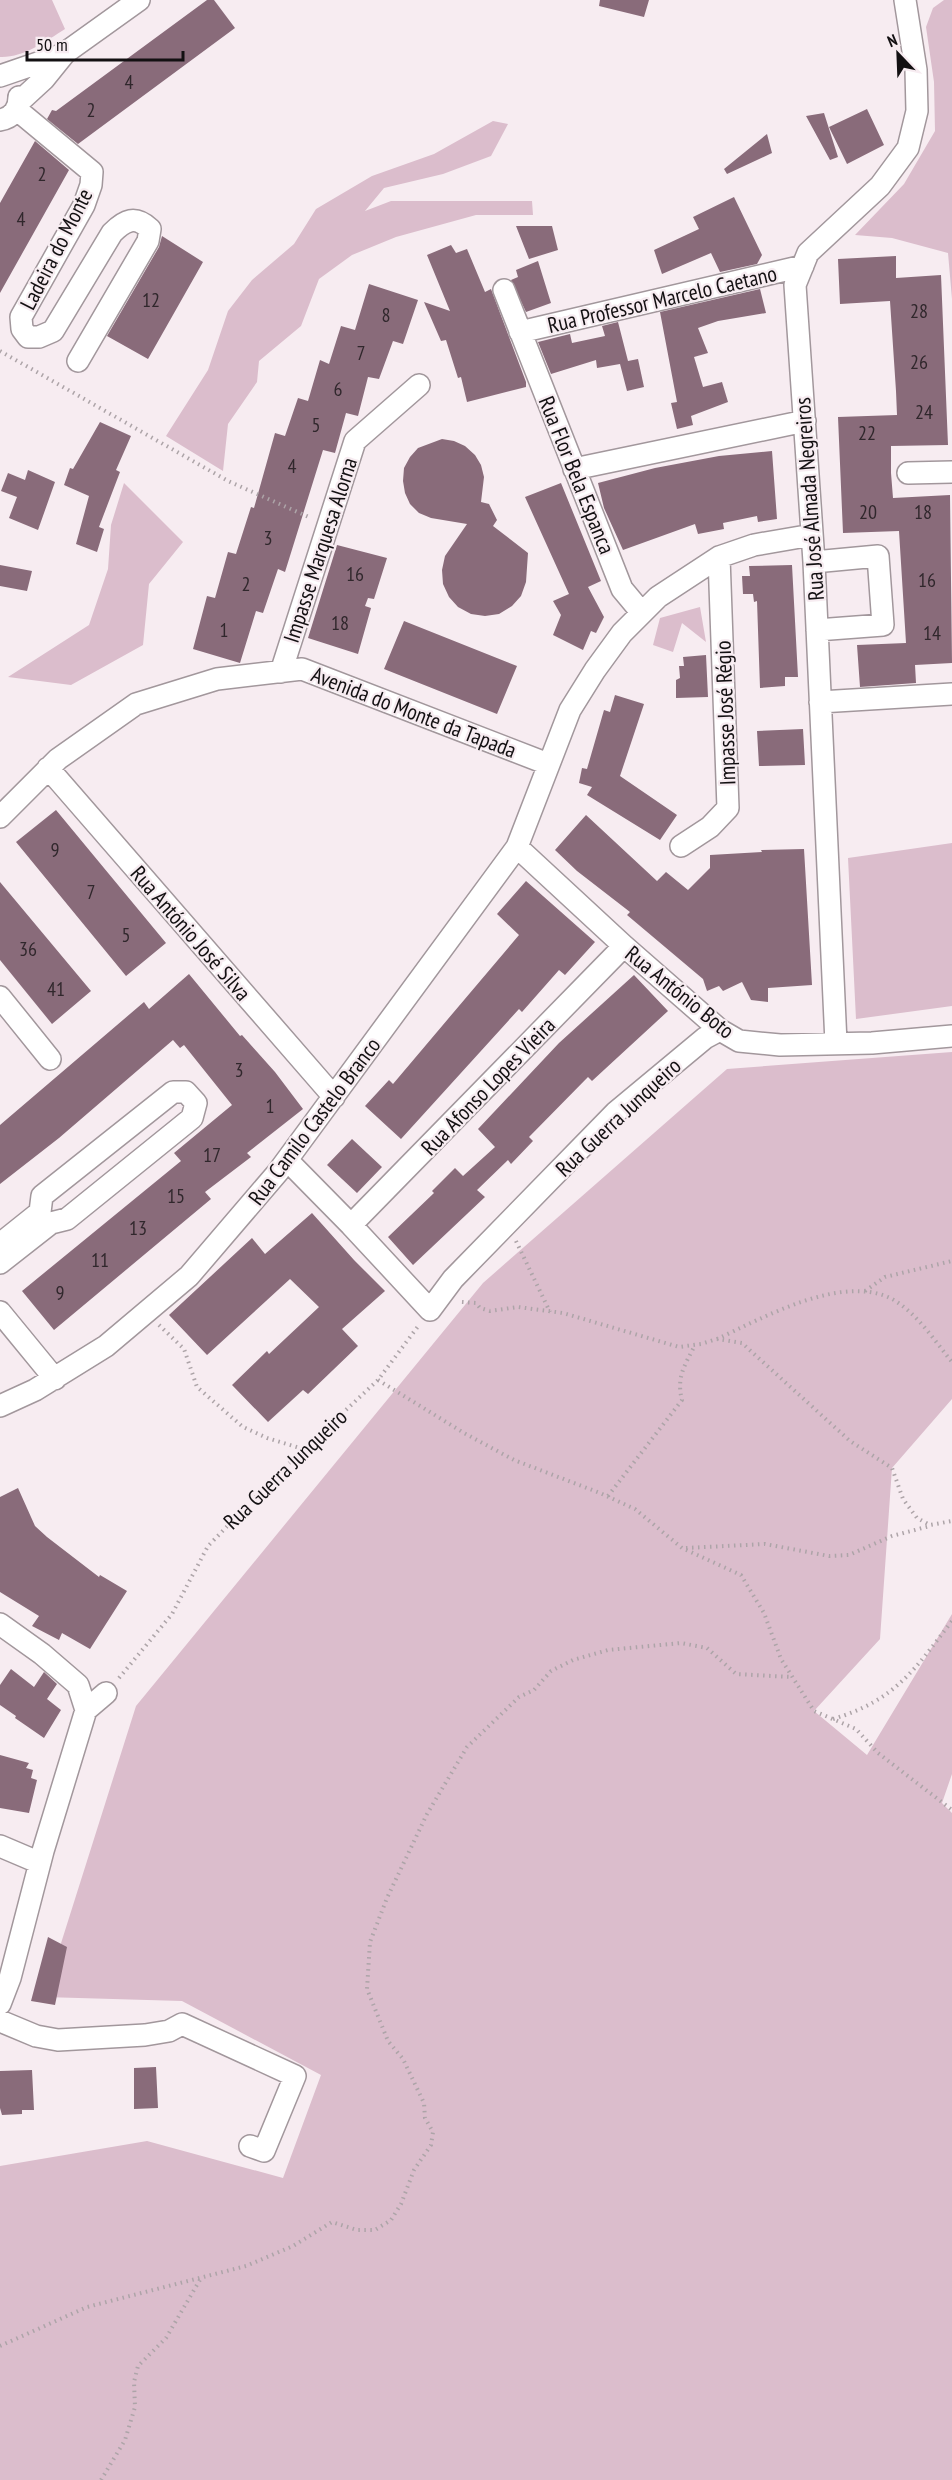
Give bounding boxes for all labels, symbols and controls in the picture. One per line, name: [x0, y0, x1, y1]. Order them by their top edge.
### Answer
scale bar: [27, 24, 183, 62]
north arrow: [868, 24, 928, 84]
text: N: [884, 29, 900, 51]
text: 50 m: [36, 33, 68, 56]
house number: 4: [125, 69, 134, 95]
house number: 2: [87, 97, 96, 123]
house number: 2: [38, 161, 47, 187]
street label: Ladeira do Monte: [13, 184, 99, 314]
house number: 4: [17, 206, 26, 232]
street label: Rua Professor Marcelo Caetano: [545, 259, 779, 339]
house number: 12: [142, 287, 160, 313]
house number: 28: [910, 298, 928, 324]
house number: 8: [382, 302, 391, 328]
house number: 7: [357, 340, 366, 366]
house number: 26: [910, 349, 928, 375]
house number: 6: [334, 376, 343, 402]
street label: Rua Flor Bela Espanca: [533, 392, 621, 558]
street label: Rua José Almada Negreiros: [788, 396, 830, 602]
house number: 24: [915, 399, 933, 425]
house number: 5: [312, 412, 321, 438]
house number: 22: [858, 420, 876, 446]
house number: 4: [288, 453, 297, 479]
street label: Impasse Marquesa Alorna: [277, 454, 363, 646]
house number: 20: [859, 499, 877, 525]
house number: 18: [914, 499, 932, 525]
house number: 3: [264, 525, 273, 551]
house number: 16: [346, 561, 364, 587]
house number: 16: [918, 567, 936, 593]
house number: 2: [242, 571, 251, 597]
house number: 18: [331, 610, 349, 636]
house number: 1: [220, 617, 229, 643]
house number: 14: [923, 620, 941, 646]
street label: Impasse José Régio: [708, 640, 742, 786]
street label: Avenida do Monte da Tapada: [308, 660, 520, 764]
house number: 9: [51, 837, 60, 863]
street label: Rua António José Silva: [125, 860, 257, 1006]
house number: 7: [87, 879, 96, 905]
house number: 5: [122, 922, 131, 948]
house number: 36: [19, 936, 37, 962]
street label: Rua António Boto: [620, 940, 740, 1044]
house number: 41: [47, 976, 65, 1002]
street label: Rua Afonso Lopes Vieira: [415, 1011, 561, 1161]
street label: Rua Camilo Castelo Branco: [242, 1032, 386, 1210]
street label: Rua Guerra Junqueiro: [549, 1052, 687, 1182]
house number: 3: [235, 1057, 244, 1083]
house number: 1: [266, 1093, 275, 1119]
house number: 17: [203, 1142, 221, 1168]
house number: 15: [167, 1183, 185, 1209]
house number: 13: [129, 1215, 147, 1241]
house number: 11: [91, 1247, 109, 1273]
house number: 9: [56, 1280, 65, 1306]
street label: Rua Guerra Junqueiro: [217, 1403, 353, 1535]

